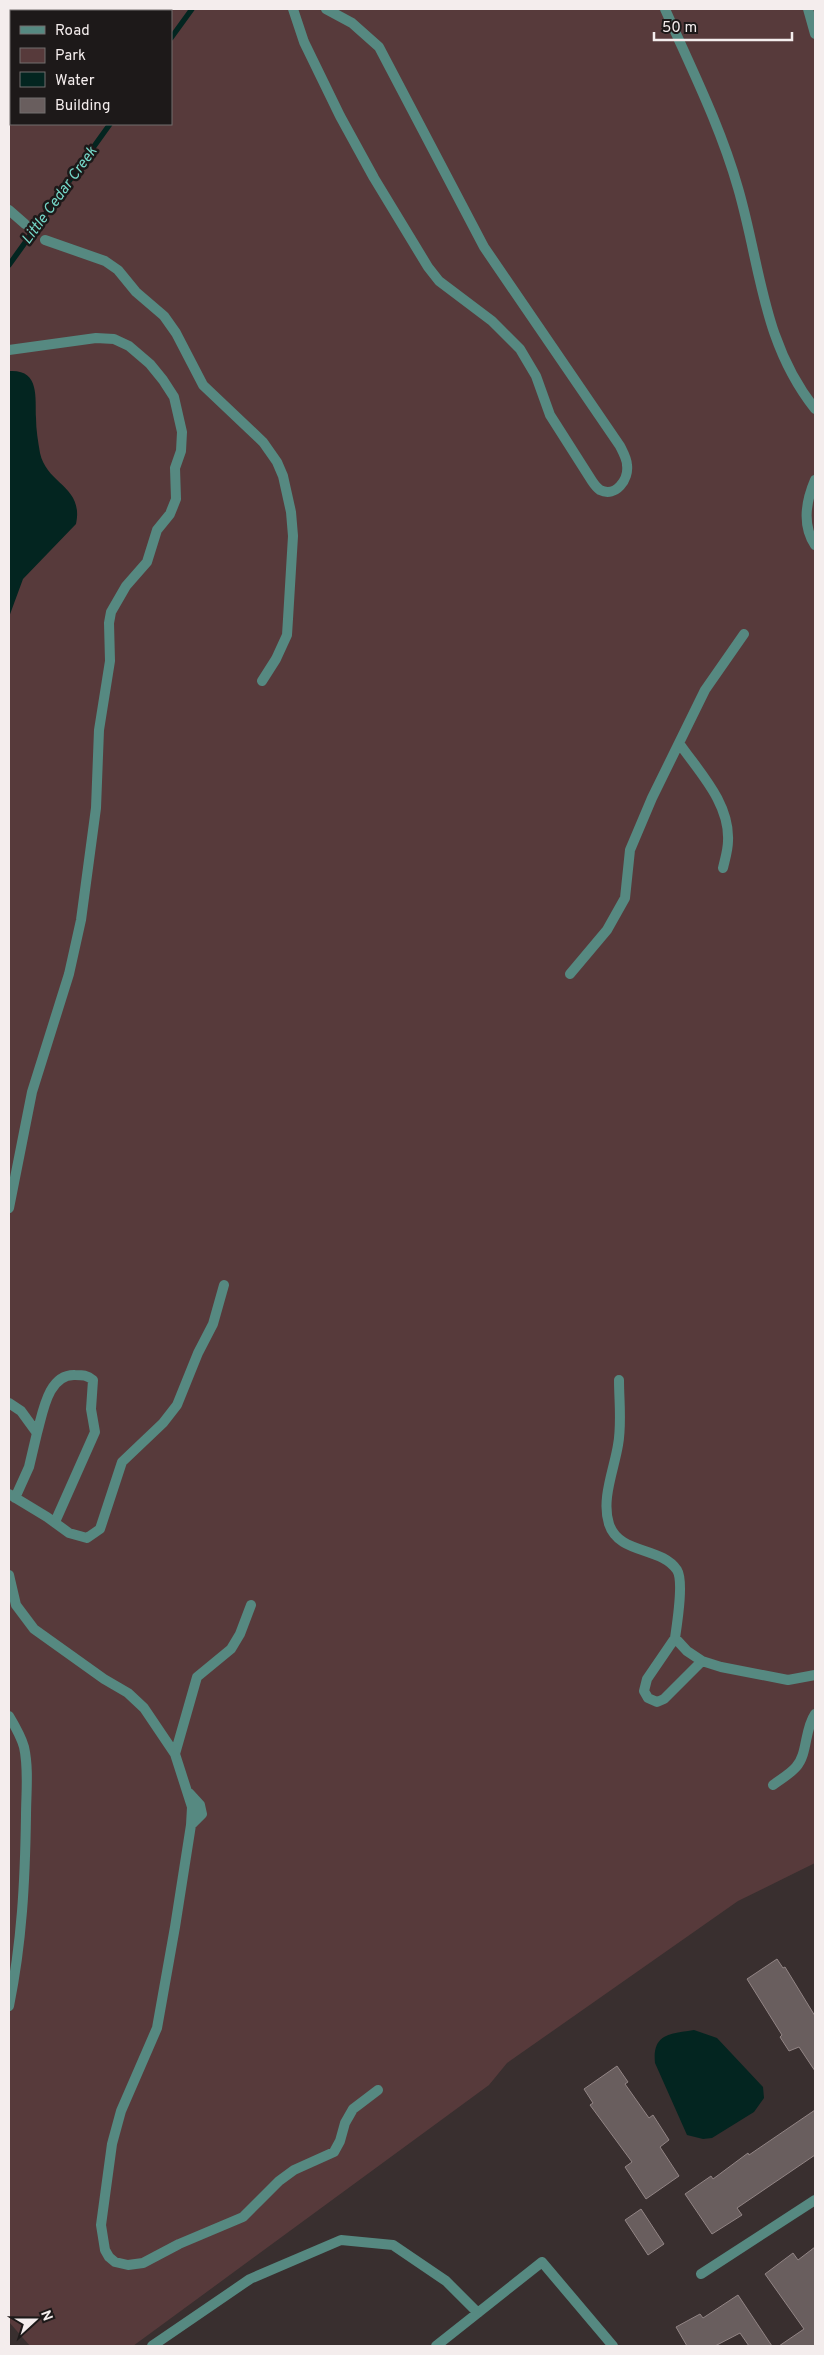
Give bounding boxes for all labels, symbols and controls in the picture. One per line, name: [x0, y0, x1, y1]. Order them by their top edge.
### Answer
legend: [10, 10, 172, 125]
scale bar: [654, 10, 792, 42]
text: 50 m: [662, 19, 697, 38]
text: Road: [55, 22, 90, 41]
text: Park: [55, 47, 86, 66]
text: Water: [55, 72, 95, 91]
text: Building: [55, 97, 110, 116]
water label: Little Cedar Creek: [18, 143, 102, 249]
north arrow: [10, 2295, 60, 2345]
text: N: [36, 2308, 55, 2324]

